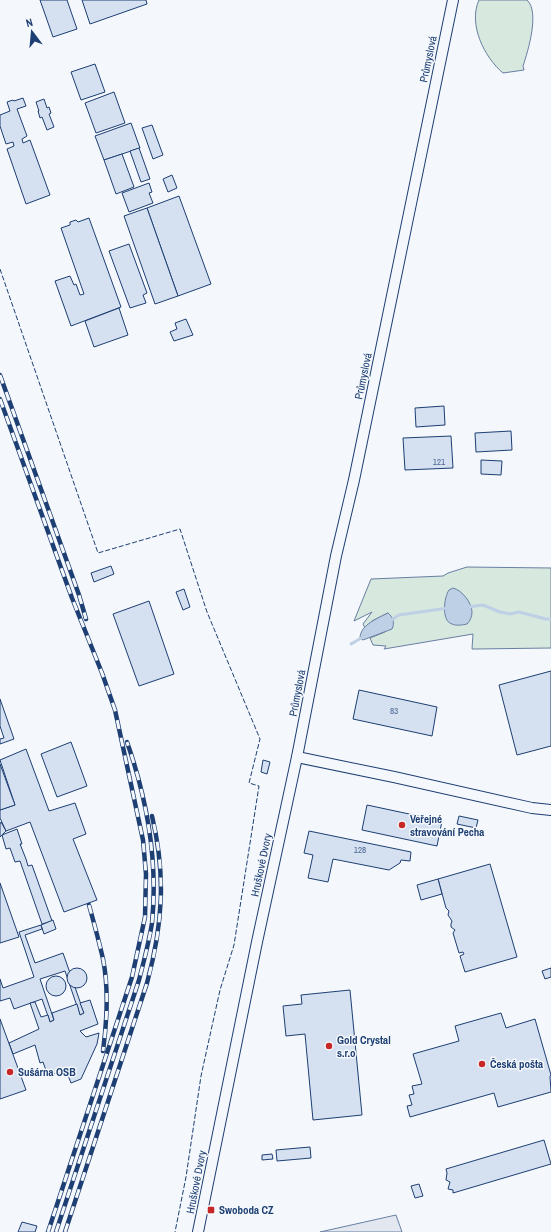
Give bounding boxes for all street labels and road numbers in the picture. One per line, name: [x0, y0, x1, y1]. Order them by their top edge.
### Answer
street label: Průmyslová: [416, 34, 440, 84]
street label: Průmyslová: [351, 351, 375, 401]
street label: Průmyslová: [286, 669, 308, 717]
street label: Hruškové Dvory: [247, 832, 275, 898]
street label: Hruškové Dvory: [183, 1149, 209, 1215]

